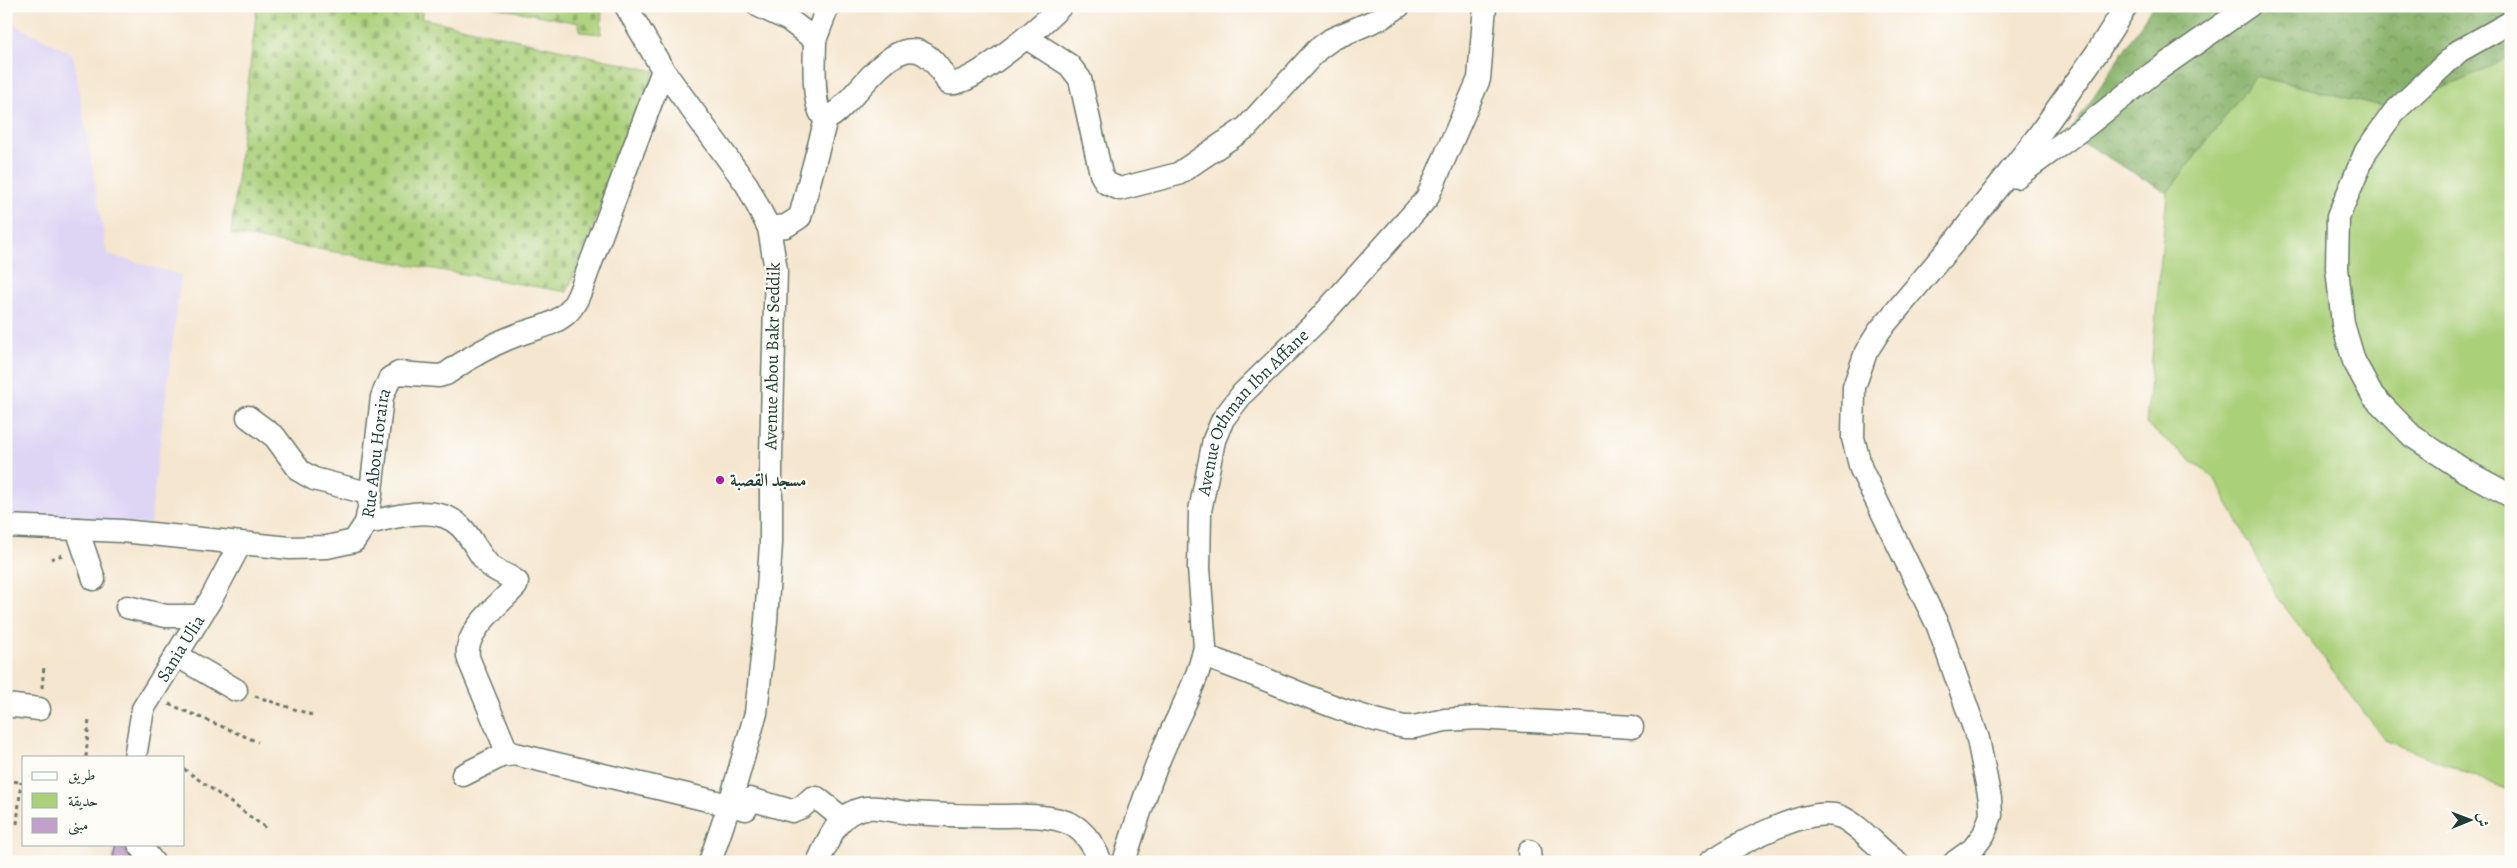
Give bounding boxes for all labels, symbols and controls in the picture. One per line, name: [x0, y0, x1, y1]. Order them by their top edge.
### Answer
street label: Avenue Abou Bakr Seddik: [758, 262, 786, 451]
street label: Avenue Othman Ibn Affane: [1191, 324, 1314, 499]
street label: Rue Abou Horaira: [355, 383, 397, 520]
place label: مسجد القصبة: [730, 468, 807, 492]
marker: مسجد القصبة: [714, 474, 726, 486]
street label: Sania Ulia: [151, 610, 211, 686]
legend: [22, 756, 185, 846]
text: طريق: [68, 765, 95, 785]
text: حديقة: [68, 791, 98, 811]
north arrow: [2444, 796, 2494, 846]
text: ش: [2473, 813, 2492, 827]
text: مبنى: [68, 815, 88, 836]

